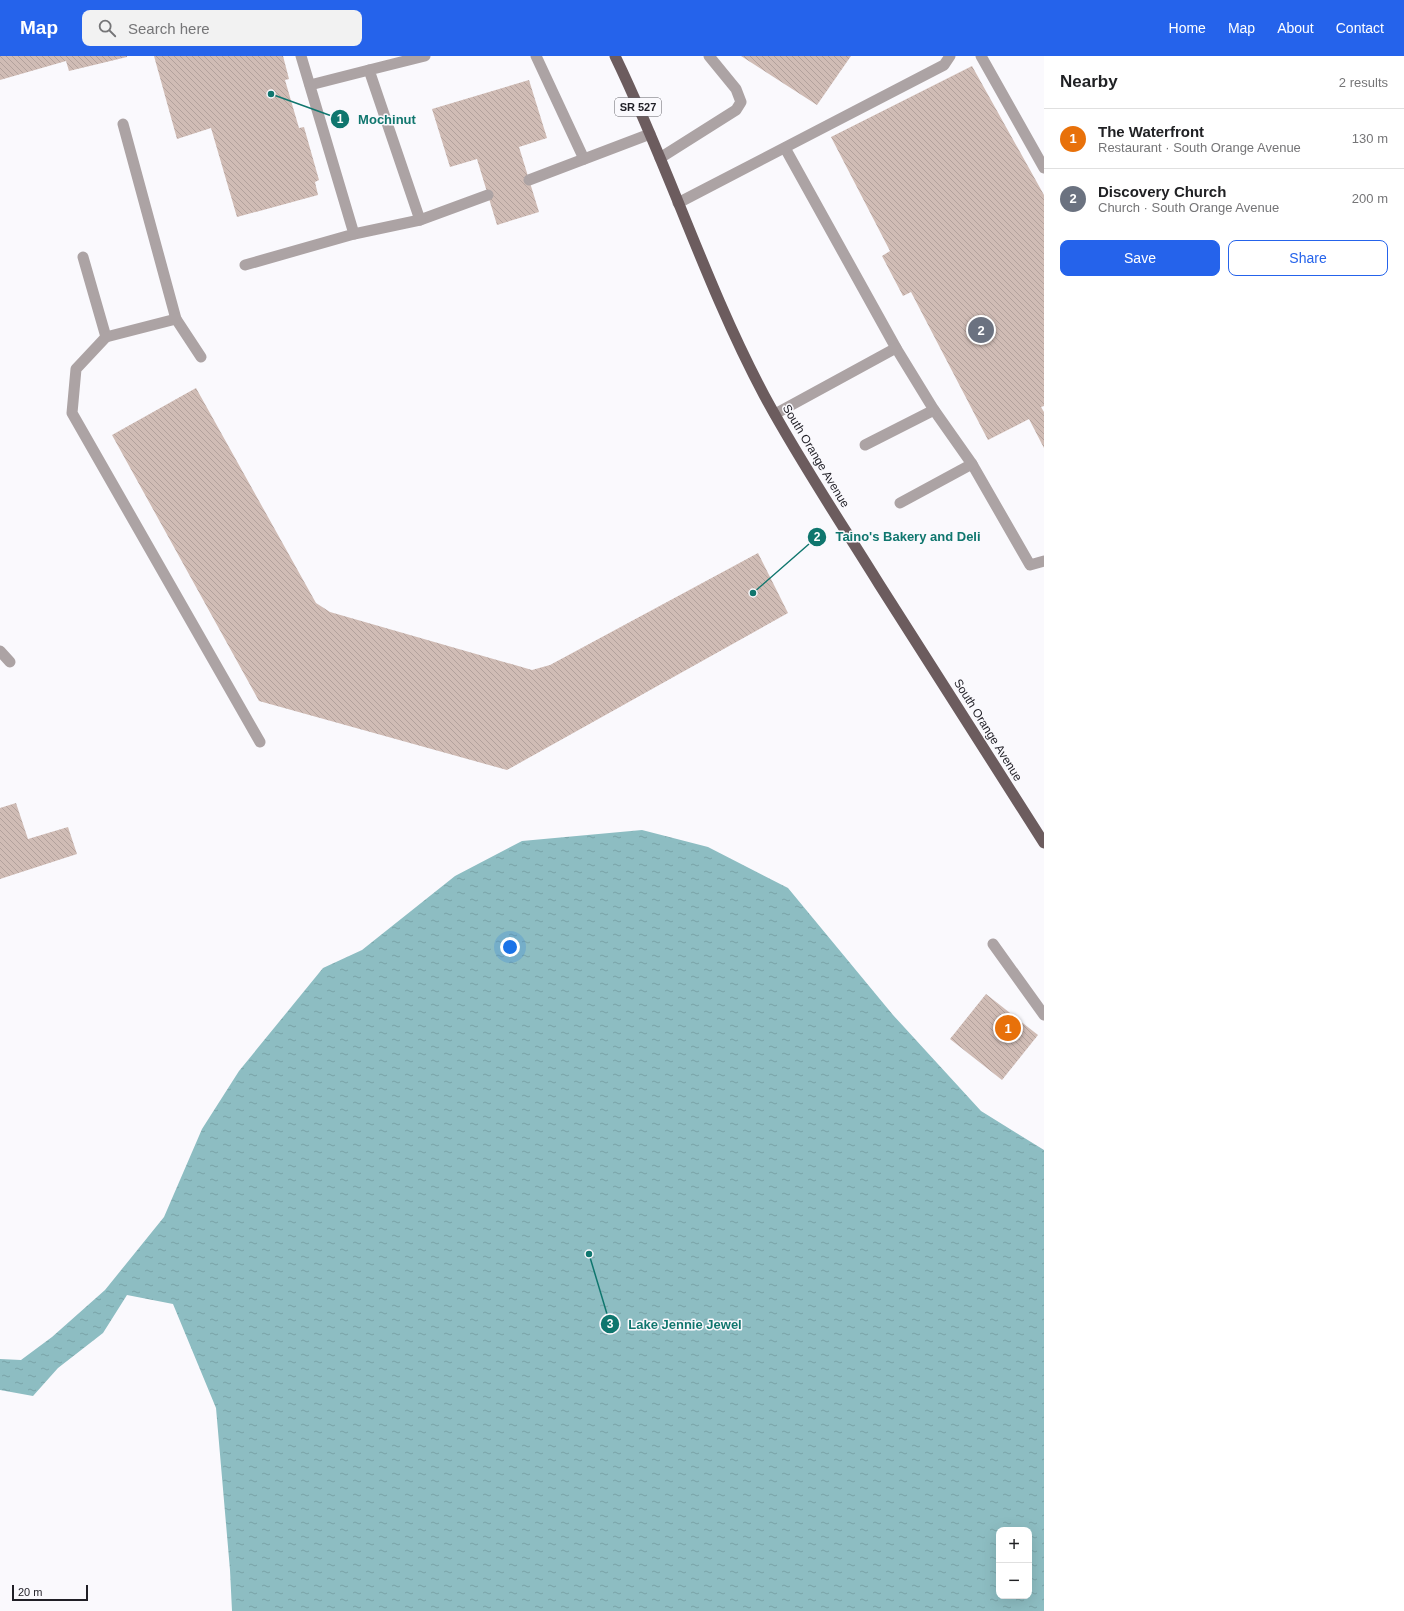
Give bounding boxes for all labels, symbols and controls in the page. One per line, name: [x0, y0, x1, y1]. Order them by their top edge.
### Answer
search box: [82, 10, 362, 46]
text: Map: [20, 17, 58, 38]
icon: search: [96, 17, 118, 39]
text: Search here: [128, 20, 210, 37]
text: Home: [1169, 20, 1206, 36]
text: Map: [1228, 20, 1255, 36]
text: About: [1277, 20, 1314, 36]
text: Contact: [1336, 20, 1384, 36]
text: Nearby: [1060, 72, 1118, 91]
text: 2 results: [1339, 75, 1388, 90]
road number: SR 527: [615, 98, 661, 116]
callout: Mochinut: [330, 107, 424, 132]
text: 1: [337, 112, 344, 126]
text: Mochinut: [358, 112, 417, 127]
text: The Waterfront: [1098, 123, 1204, 140]
text: 1: [1069, 131, 1077, 146]
text: 130 m: [1352, 131, 1388, 146]
text: Restaurant · South Orange Avenue: [1098, 140, 1301, 155]
text: Discovery Church: [1098, 183, 1226, 200]
text: 2: [1069, 191, 1077, 206]
text: 200 m: [1352, 191, 1388, 206]
text: Church · South Orange Avenue: [1098, 200, 1279, 215]
button: Save: [1060, 240, 1220, 276]
button: Share: [1228, 240, 1388, 276]
pin: 2: [968, 315, 994, 345]
street label: South Orange Avenue: [780, 402, 853, 510]
callout: Taino's Bakery and Deli: [807, 524, 988, 549]
text: Taino's Bakery and Deli: [835, 529, 981, 544]
text: 2: [814, 530, 821, 544]
street label: South Orange Avenue: [951, 676, 1025, 784]
your location: [500, 937, 520, 957]
pin: 1: [995, 1013, 1021, 1043]
callout: Lake Jennie Jewel: [600, 1312, 750, 1337]
text: 3: [607, 1317, 614, 1331]
text: Lake Jennie Jewel: [628, 1317, 742, 1332]
map controls: [996, 1527, 1032, 1599]
button: +: [996, 1527, 1032, 1563]
button: −: [996, 1563, 1032, 1599]
scale bar: [12, 1583, 88, 1602]
text: 20 m: [18, 1586, 42, 1598]

